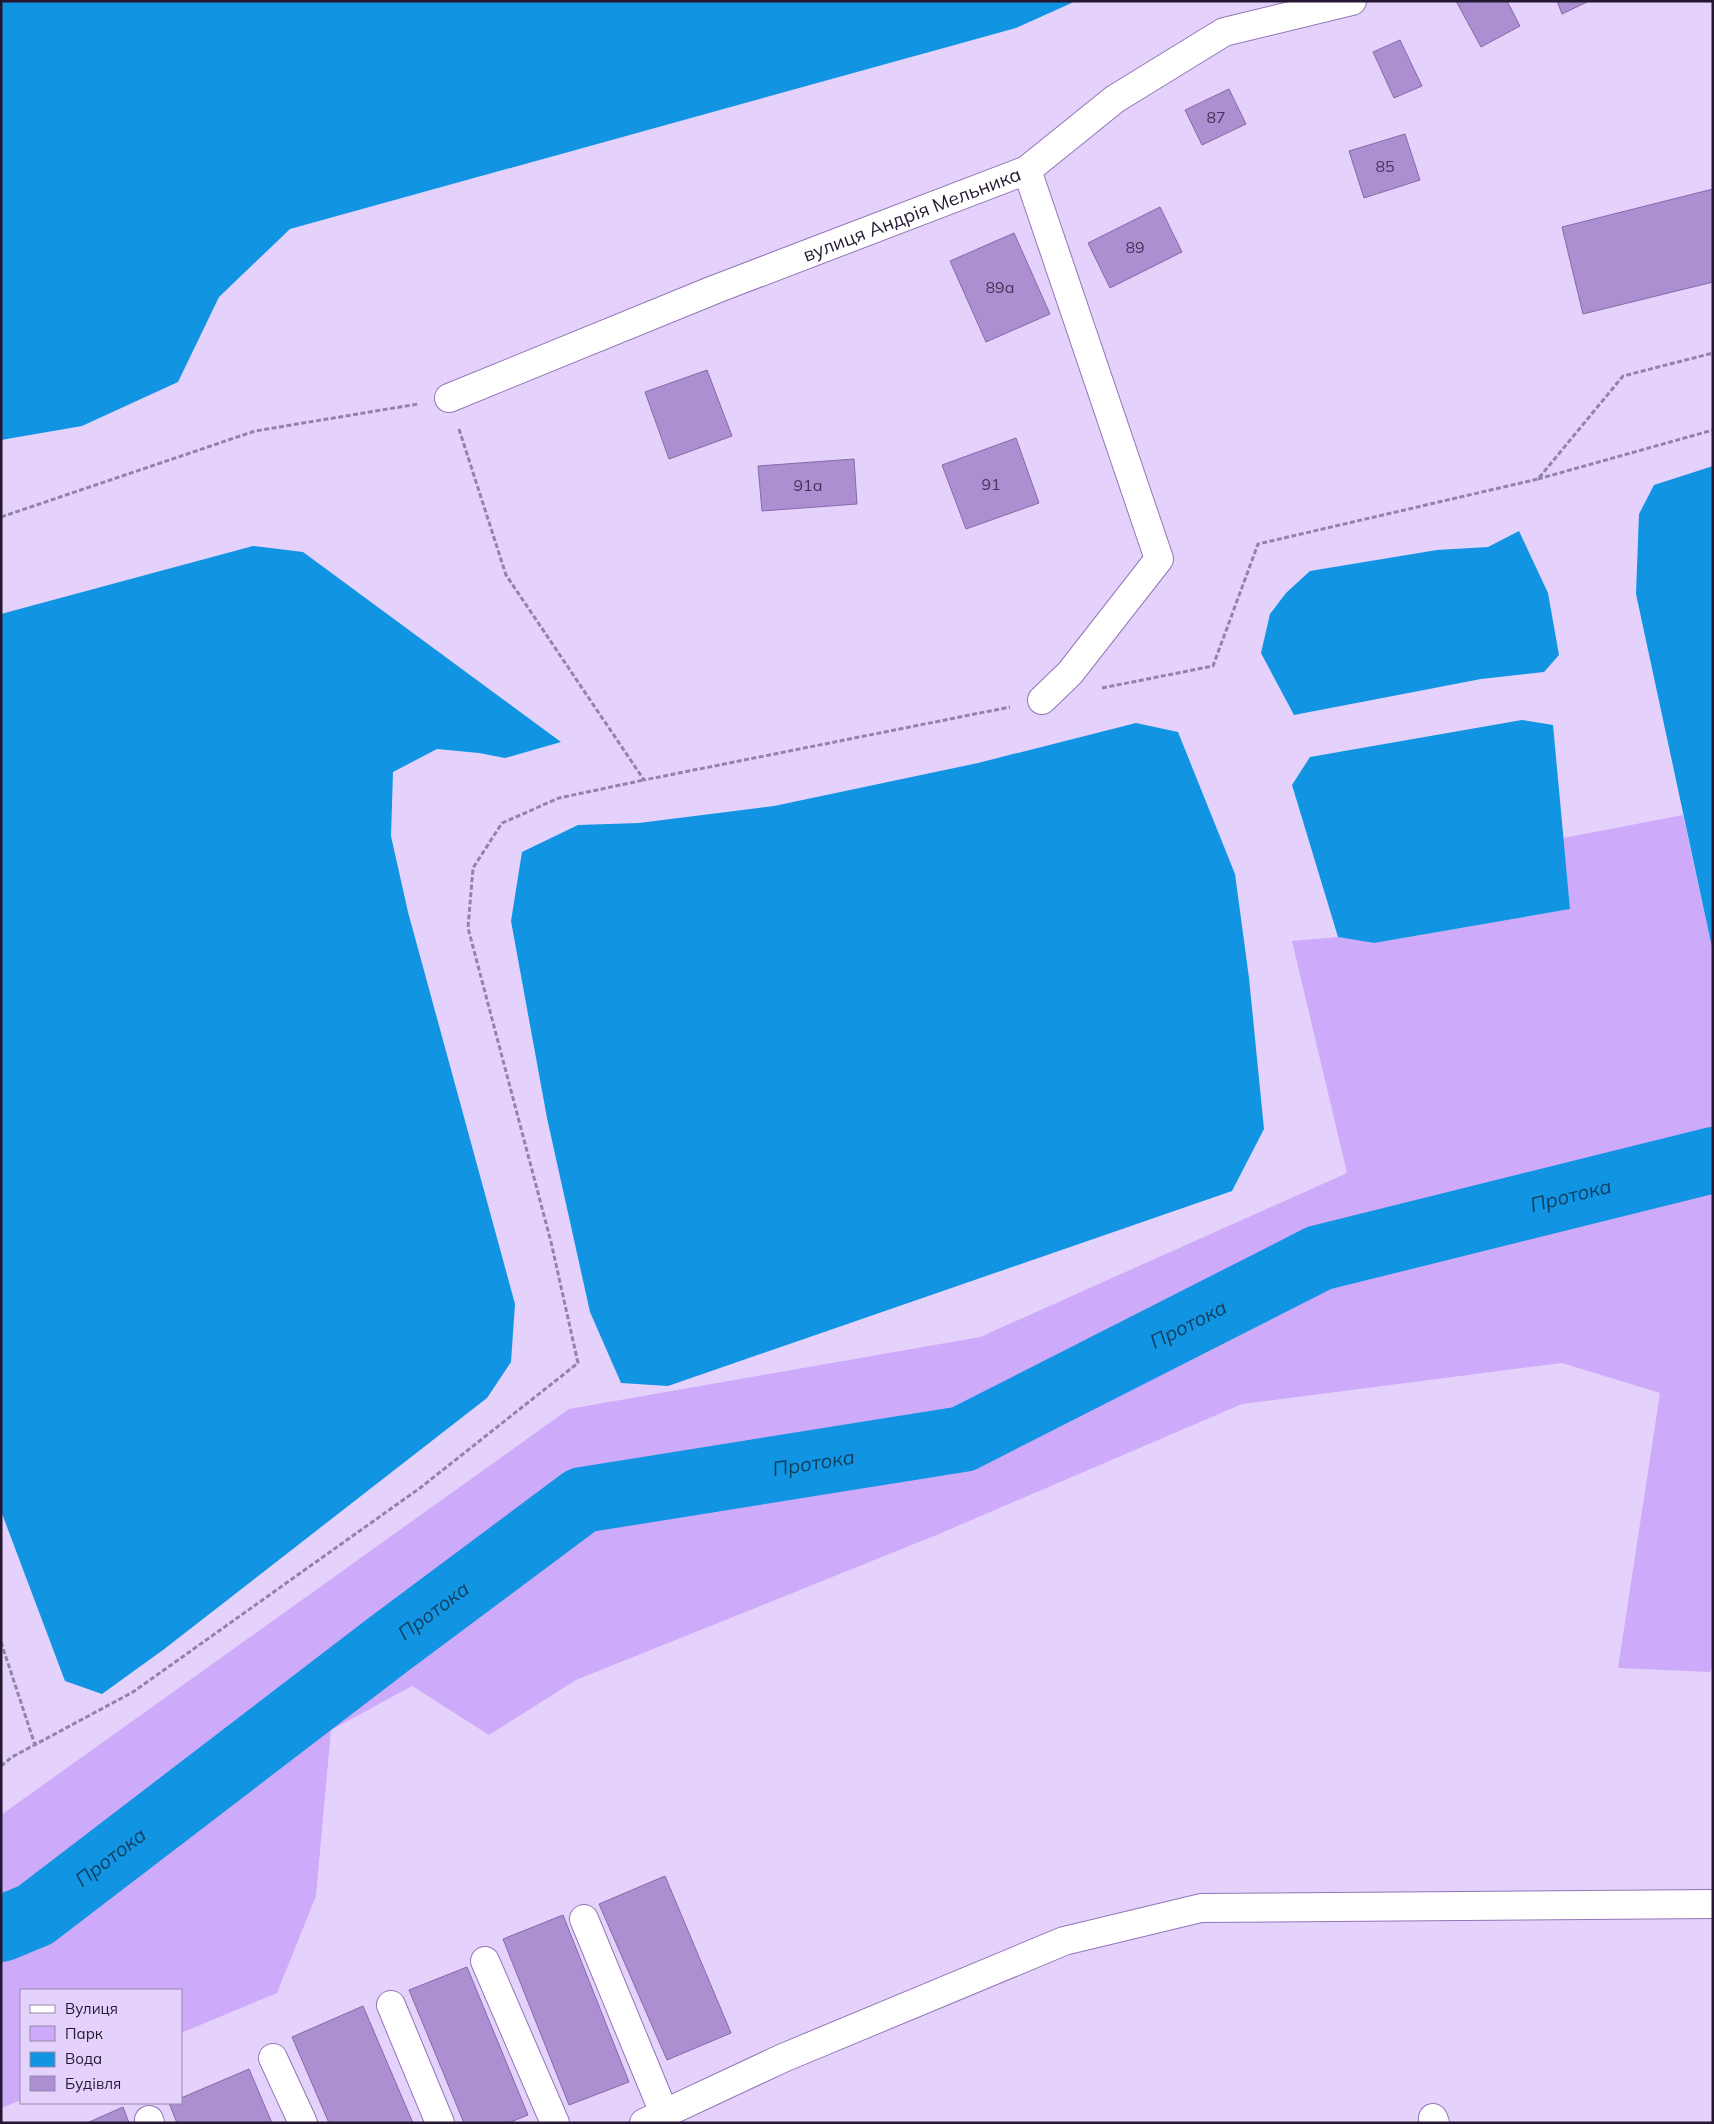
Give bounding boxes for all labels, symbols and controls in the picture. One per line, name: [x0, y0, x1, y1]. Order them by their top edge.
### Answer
house number: 87: [1206, 107, 1226, 127]
house number: 85: [1375, 156, 1395, 176]
street label: вулиця Андрія Мельника: [799, 162, 1024, 267]
house number: 89: [1125, 237, 1145, 257]
house number: 89а: [986, 277, 1014, 297]
house number: 91: [981, 474, 1001, 494]
house number: 91а: [794, 475, 822, 495]
water label: Протока: [1527, 1173, 1614, 1217]
water label: Протока: [1146, 1294, 1231, 1354]
water label: Протока: [771, 1444, 856, 1481]
water label: Протока: [392, 1576, 474, 1645]
water label: Протока: [70, 1822, 151, 1892]
legend: [20, 1989, 182, 2104]
text: Вулиця: [65, 1999, 118, 2018]
text: Парк: [65, 2024, 104, 2043]
text: Вода: [65, 2049, 102, 2068]
text: Будівля: [65, 2074, 121, 2093]

